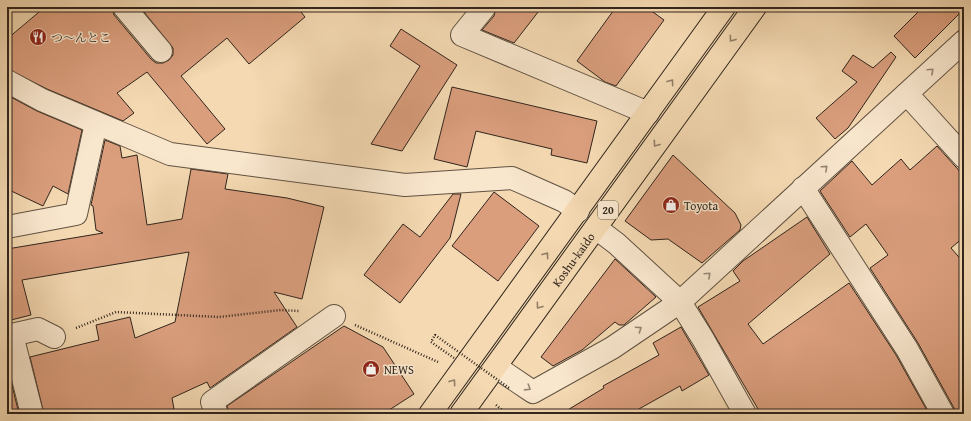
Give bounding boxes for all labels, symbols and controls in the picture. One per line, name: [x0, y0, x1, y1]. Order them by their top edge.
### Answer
restaurant icon: つ～んとこ: [28, 27, 48, 47]
place label: つ～んとこ: [51, 29, 111, 46]
one-way arrow: [730, 34, 737, 41]
one-way arrow: [926, 69, 934, 76]
one-way arrow: [666, 79, 673, 86]
one-way arrow: [653, 140, 661, 147]
one-way arrow: [820, 166, 828, 173]
shop icon: Toyota: [661, 195, 681, 215]
place label: Toyota: [684, 197, 718, 214]
road number: 20: [598, 201, 618, 219]
street label: Koshu-kaido: [547, 229, 598, 290]
one-way arrow: [542, 252, 549, 259]
one-way arrow: [704, 273, 711, 280]
one-way arrow: [536, 302, 544, 309]
one-way arrow: [635, 327, 642, 334]
shop icon: NEWS: [361, 359, 381, 379]
place label: NEWS: [384, 361, 414, 378]
one-way arrow: [448, 380, 455, 387]
one-way arrow: [524, 384, 531, 391]

